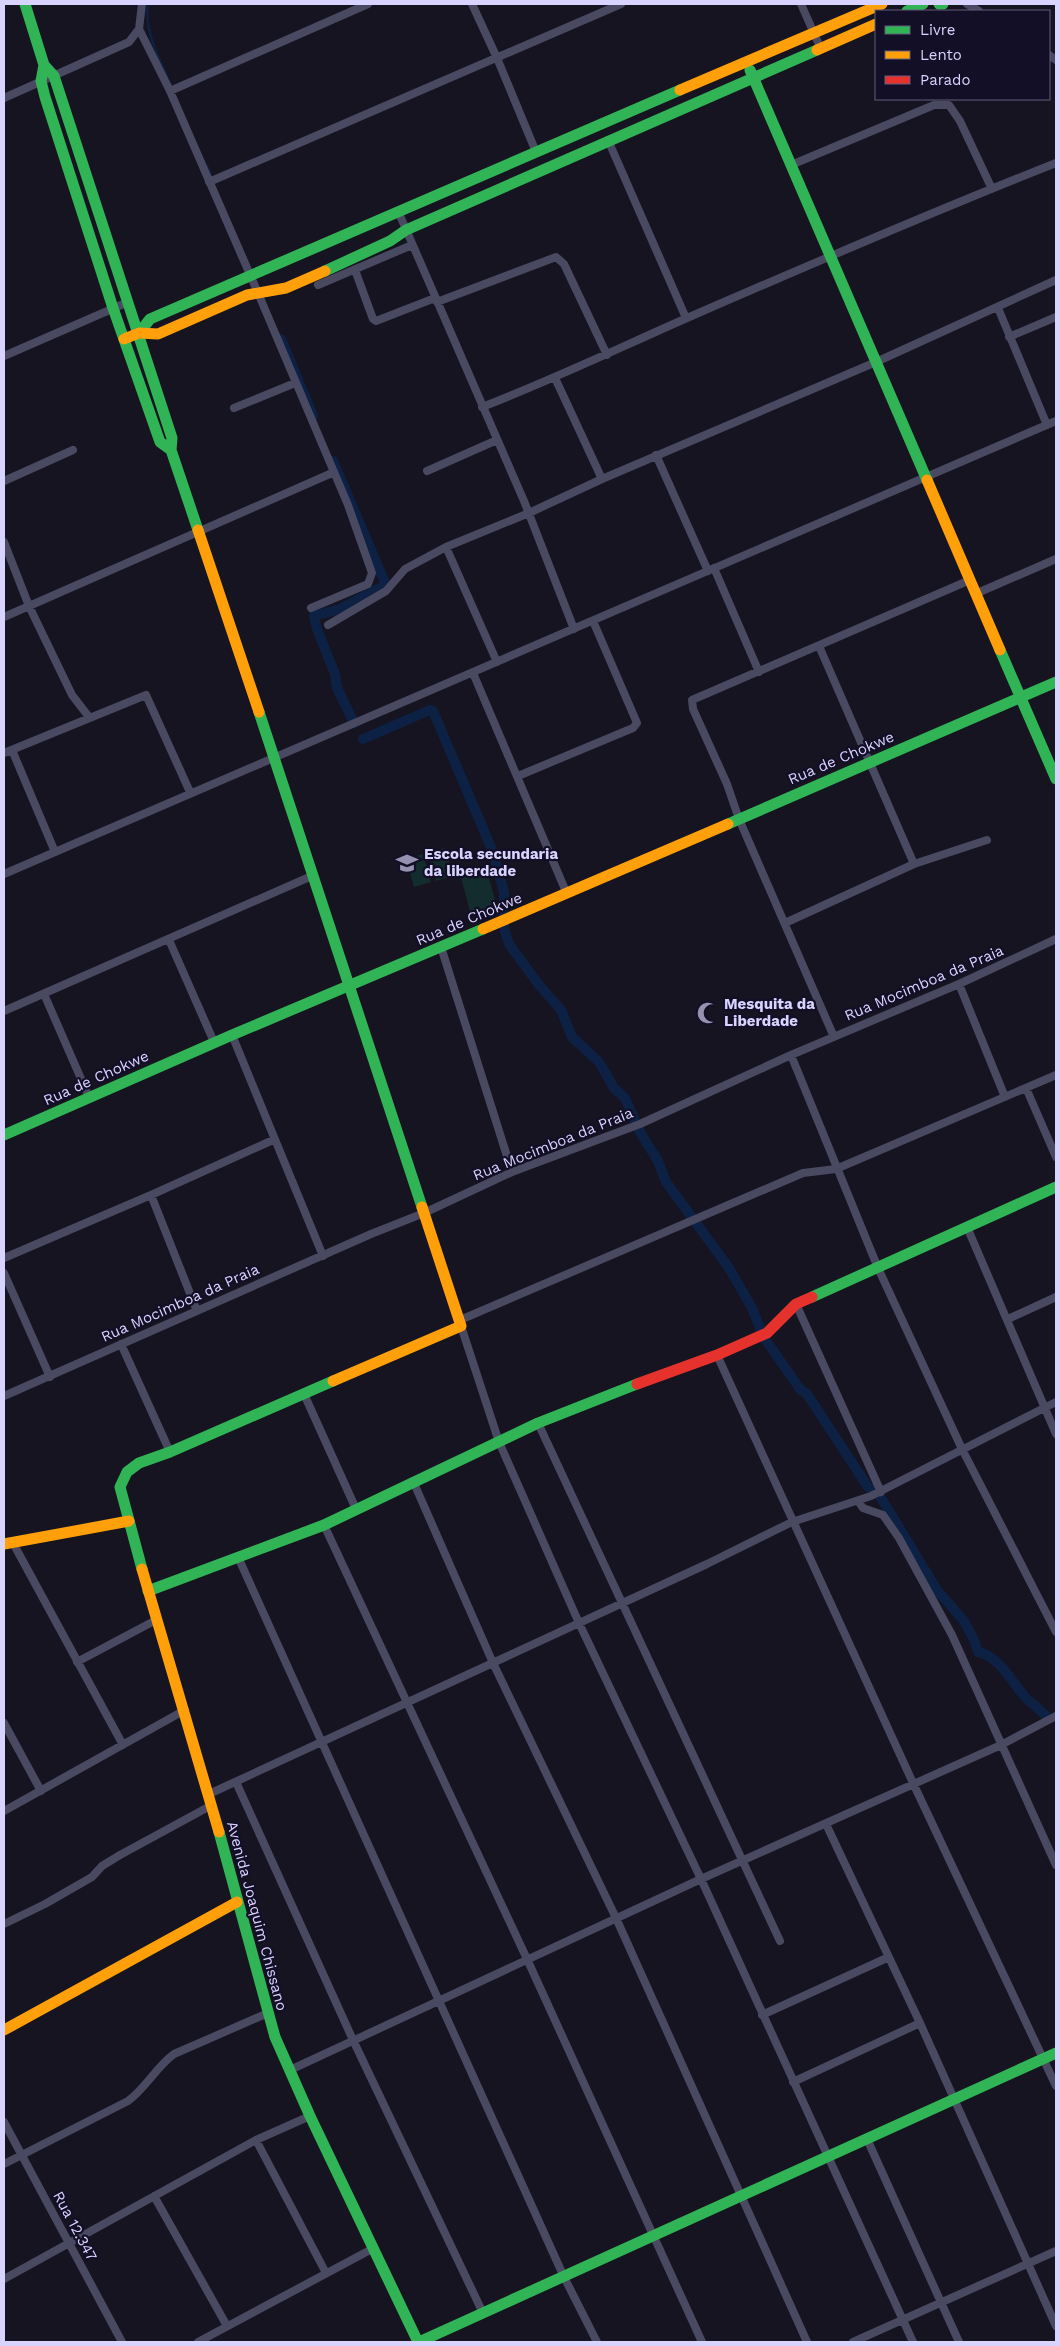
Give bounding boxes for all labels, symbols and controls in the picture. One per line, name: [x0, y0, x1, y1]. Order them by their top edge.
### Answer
legend: [875, 10, 1050, 100]
text: Livre: [920, 21, 955, 39]
text: Lento: [920, 46, 962, 64]
text: Parado: [920, 71, 970, 89]
street label: Rua de Chokwe: [785, 728, 897, 788]
place label: Escola secundaria da liberdade: [424, 845, 558, 880]
school or university icon: Escola secundaria da liberdade: [394, 850, 420, 876]
street label: Rua de Chokwe: [413, 889, 525, 949]
street label: Rua Mocimboa da Praia: [842, 941, 1007, 1025]
place label: Mesquita da Liberdade: [724, 995, 815, 1030]
mosque icon: Mesquita da Liberdade: [695, 1000, 721, 1026]
street label: Rua de Chokwe: [40, 1047, 152, 1109]
street label: Rua Mocimboa da Praia: [470, 1103, 636, 1184]
street label: Rua Mocimboa da Praia: [98, 1260, 262, 1346]
street label: Avenida Joaquim Chissano: [223, 1819, 291, 2013]
street label: Rua 12.347: [49, 2188, 101, 2264]

